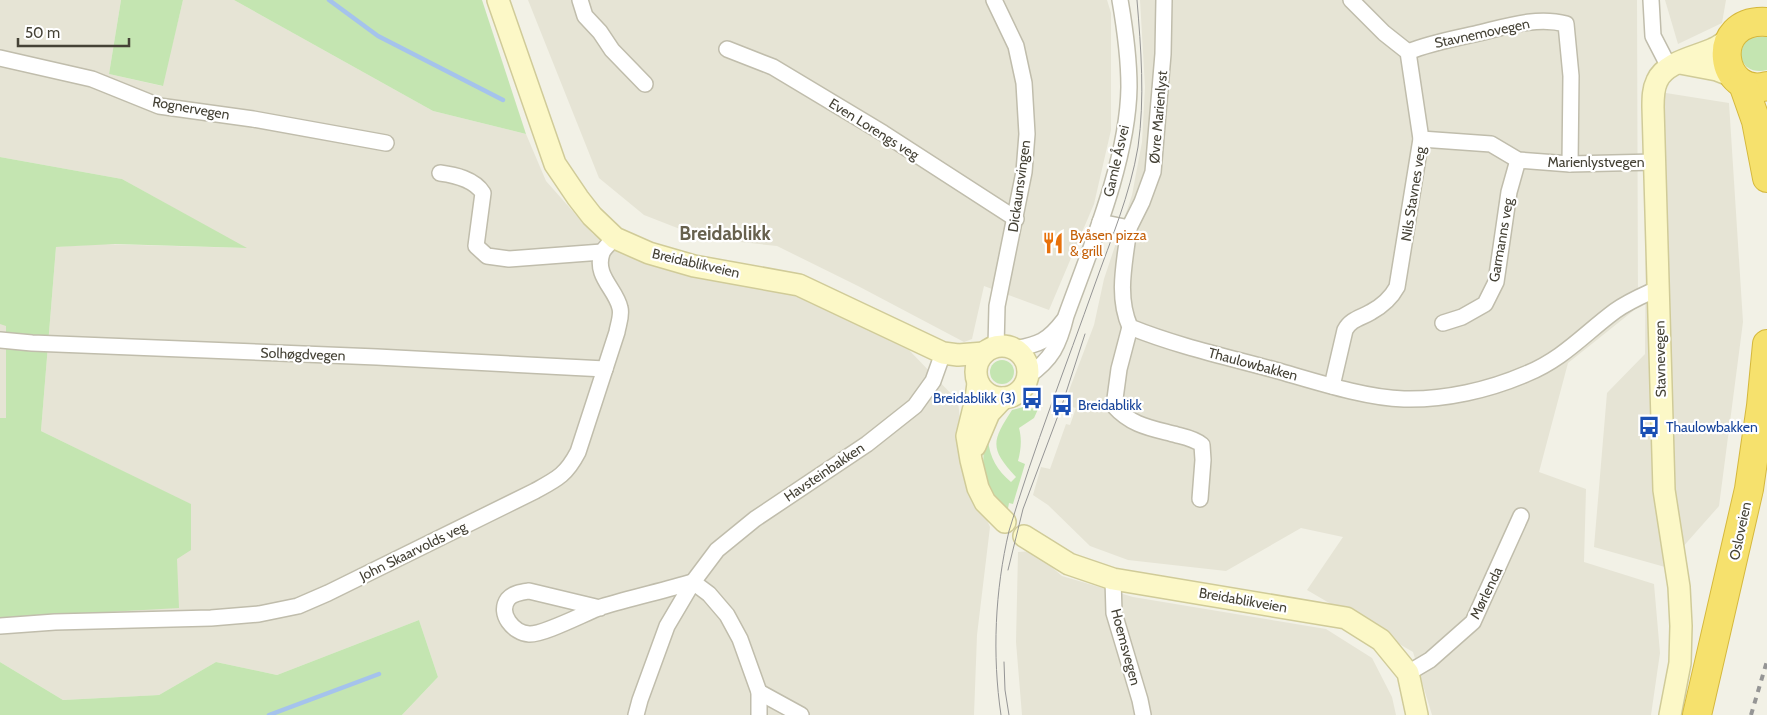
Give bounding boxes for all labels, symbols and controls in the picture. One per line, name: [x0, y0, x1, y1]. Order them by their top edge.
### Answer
street label: Stavnemovegen: [1433, 14, 1531, 52]
scale bar: [18, 15, 129, 47]
text: 50 m: [25, 24, 60, 42]
street label: Øvre Marienlyst: [1145, 69, 1171, 164]
street label: Rognervegen: [151, 92, 231, 124]
street label: Even Lorengs veg: [826, 94, 923, 164]
street label: Gamle Åsvei: [1099, 123, 1133, 199]
street label: Dickaunsvingen: [1004, 139, 1034, 233]
street label: Nils Stavnes veg: [1397, 144, 1430, 243]
street label: Marienlystvegen: [1547, 153, 1645, 171]
street label: Garmanns veg: [1485, 196, 1517, 283]
district label: Breidablikk: [679, 222, 771, 245]
place label: Byåsen pizza & grill: [1070, 226, 1147, 260]
restaurant icon: Byåsen pizza & grill: [1040, 230, 1066, 256]
street label: Breidablikveien: [650, 244, 742, 282]
street label: Stavnevegen: [1650, 320, 1670, 398]
street label: Thaulowbakken: [1206, 343, 1300, 385]
street label: Solhøgdvegen: [260, 344, 346, 364]
bus stop icon: Breidablikk (3): [1019, 385, 1045, 411]
place label: Breidablikk (3): [933, 389, 1016, 407]
bus stop icon: Breidablikk: [1049, 392, 1075, 418]
place label: Breidablikk: [1078, 396, 1142, 414]
bus stop icon: Thaulowbakken: [1636, 414, 1662, 440]
place label: Thaulowbakken: [1666, 418, 1758, 436]
street label: Havsteinbakken: [780, 438, 868, 506]
street label: Osloveien: [1725, 500, 1755, 562]
street label: John Skaarvolds veg: [356, 517, 470, 585]
street label: Mørlenda: [1466, 564, 1506, 622]
street label: Breidablikveien: [1197, 583, 1289, 617]
street label: Hoemsvegen: [1107, 607, 1145, 687]

